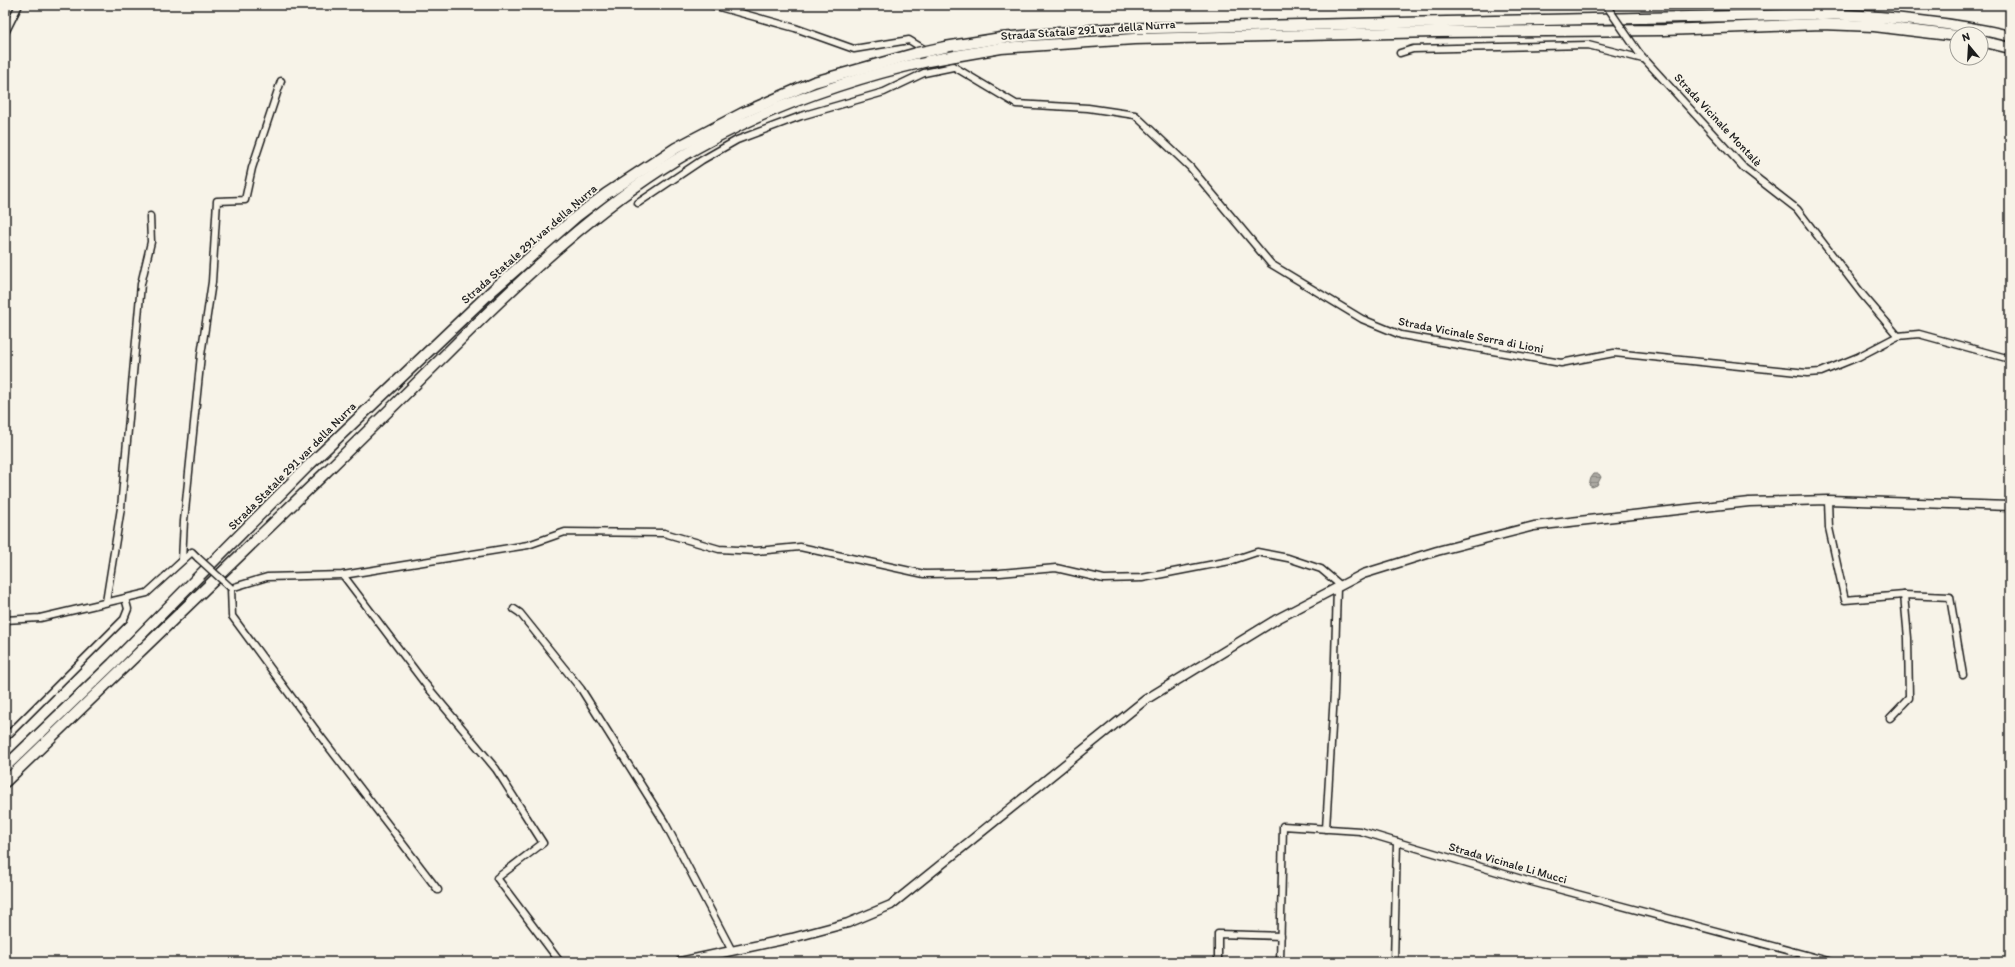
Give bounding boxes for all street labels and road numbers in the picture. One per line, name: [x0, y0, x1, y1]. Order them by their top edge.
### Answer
street label: Strada Statale 291 var della Nurra: [1000, 17, 1176, 43]
street label: Strada Vicinale Montalè: [1671, 71, 1765, 170]
street label: Strada Statale 291 var della Nurra: [458, 181, 600, 307]
street label: Strada Vicinale Serra di Lioni: [1397, 314, 1545, 356]
street label: Strada Statale 291 var della Nurra: [225, 399, 359, 533]
street label: Strada Vicinale Li Mucci: [1447, 839, 1569, 887]

